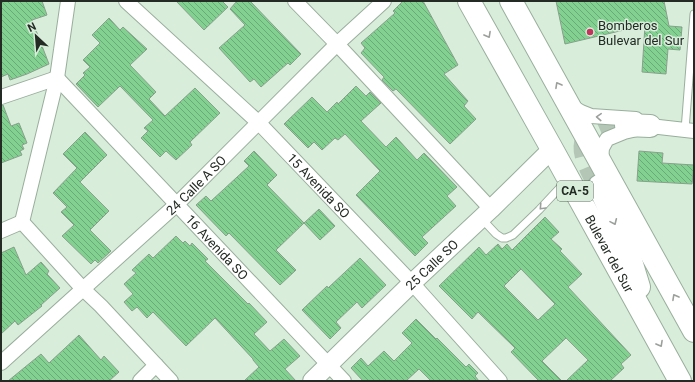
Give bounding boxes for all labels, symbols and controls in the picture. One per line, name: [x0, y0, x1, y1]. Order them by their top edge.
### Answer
north arrow: [16, 16, 56, 56]
place label: Bomberos Bulevar del Sur: [598, 18, 685, 48]
text: N: [25, 20, 38, 35]
marker: Bomberos Bulevar del Sur: [585, 27, 595, 37]
one-way arrow: [483, 31, 490, 38]
one-way arrow: [555, 82, 562, 89]
one-way arrow: [596, 112, 602, 121]
street label: 15 Avenida SO: [284, 150, 353, 221]
street label: 24 Calle A SO: [163, 152, 229, 218]
road number: CA-5: [557, 181, 593, 201]
one-way arrow: [539, 202, 547, 210]
street label: 16 Avenida SO: [183, 211, 251, 283]
street label: Bulevar del Sur: [582, 212, 637, 295]
one-way arrow: [610, 218, 618, 225]
street label: 25 Calle SO: [402, 236, 461, 293]
one-way arrow: [672, 293, 680, 301]
one-way arrow: [655, 340, 662, 347]

